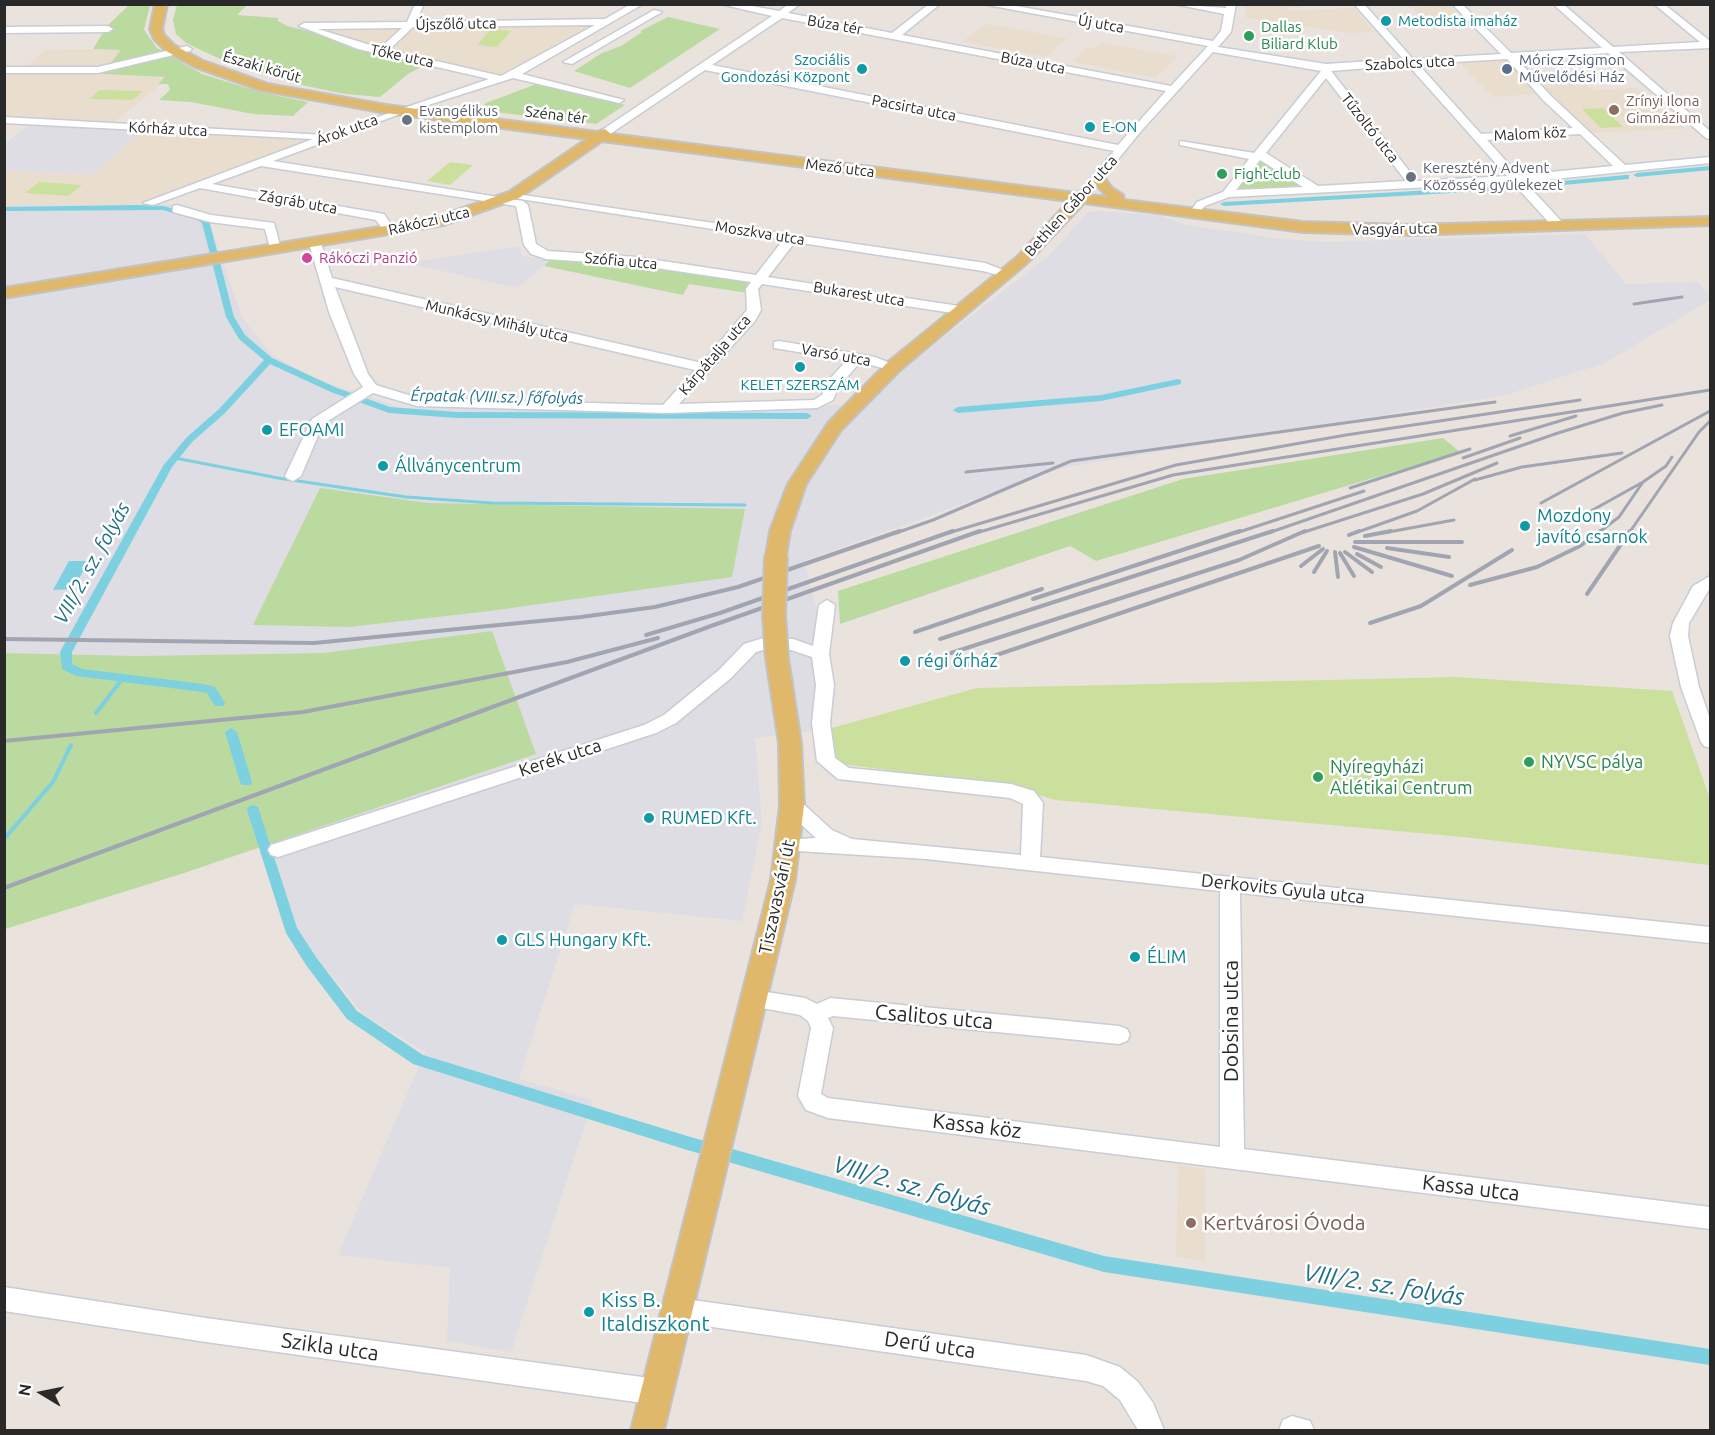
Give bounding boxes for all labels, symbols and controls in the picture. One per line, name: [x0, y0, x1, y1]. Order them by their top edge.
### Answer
street label: Búza tér: [806, 11, 864, 39]
street label: Új utca: [1077, 11, 1125, 37]
place label: Metodista imaház: [1398, 12, 1517, 30]
street label: Újszőlő utca: [415, 14, 497, 34]
marker: Metodista imaház: [1379, 14, 1393, 28]
place label: Dallas Biliard Klub: [1261, 18, 1338, 53]
marker: Dallas Biliard Klub: [1242, 29, 1256, 43]
street label: Tőke utca: [369, 40, 435, 72]
street label: Északi körút: [221, 47, 303, 87]
street label: Búza utca: [999, 48, 1067, 78]
place label: Szociális Gondozási Központ: [721, 51, 850, 86]
place label: Móricz Zsigmon Művelődési Ház: [1519, 51, 1625, 86]
street label: Szabolcs utca: [1365, 52, 1455, 74]
marker: Szociális Gondozási Központ: [855, 62, 869, 76]
marker: Móricz Zsigmon Művelődési Ház: [1500, 62, 1514, 76]
street label: Tűzoltó utca: [1337, 90, 1403, 166]
street label: Pacsirta utca: [870, 91, 958, 125]
place label: Zrínyi Ilona Gimnázium: [1626, 92, 1701, 127]
place label: Evangélikus kistemplom: [419, 102, 498, 137]
street label: Széna tér: [524, 102, 588, 128]
marker: Zrínyi Ilona Gimnázium: [1607, 103, 1621, 117]
street label: Árok utca: [314, 111, 380, 149]
marker: Evangélikus kistemplom: [400, 113, 414, 127]
street label: Kórház utca: [128, 118, 208, 140]
place label: E-ON: [1102, 118, 1137, 136]
marker: E-ON: [1083, 120, 1097, 134]
street label: Malom köz: [1493, 123, 1567, 145]
street label: Bethlen Gábor utca: [1021, 152, 1121, 260]
street label: Mező utca: [804, 155, 876, 181]
place label: Keresztény Advent Közösség gyülekezet: [1423, 159, 1563, 194]
place label: Fight-club: [1234, 165, 1301, 183]
marker: Fight-club: [1215, 167, 1229, 181]
marker: Keresztény Advent Közösség gyülekezet: [1404, 170, 1418, 184]
street label: Zágráb utca: [257, 186, 339, 218]
street label: Rákóczi utca: [386, 203, 472, 239]
street label: Moszkva utca: [714, 217, 806, 249]
street label: Vasgyár utca: [1352, 219, 1438, 239]
place label: Rákóczi Panzió: [319, 249, 417, 267]
street label: Szófia utca: [584, 249, 658, 273]
marker: Rákóczi Panzió: [300, 251, 314, 265]
street label: Bukarest utca: [812, 278, 906, 310]
street label: Munkácsy Mihály utca: [424, 296, 570, 346]
street label: Kárpátalja utca: [675, 311, 755, 399]
street label: Varsó utca: [800, 340, 872, 370]
marker: KELET SZERSZÁM: [793, 360, 807, 374]
place label: KELET SZERSZÁM: [741, 376, 859, 394]
water label: Érpatak (VIII.sz.) főfolyás: [410, 386, 584, 408]
place label: EFOAMI: [279, 419, 344, 441]
marker: EFOAMI: [260, 423, 274, 437]
place label: Állványcentrum: [395, 455, 521, 477]
marker: Állványcentrum: [376, 459, 390, 473]
water label: VIII/2. sz. folyás: [49, 498, 135, 628]
place label: Mozdony javító csarnok: [1537, 505, 1648, 548]
marker: Mozdony javító csarnok: [1518, 519, 1532, 533]
place label: régi őrház: [917, 650, 998, 672]
marker: régi őrház: [898, 654, 912, 668]
street label: Kerék utca: [516, 735, 604, 781]
place label: NYVSC pálya: [1541, 751, 1643, 773]
marker: NYVSC pálya: [1522, 755, 1536, 769]
place label: Nyíregyházi Atlétikai Centrum: [1330, 756, 1473, 798]
marker: Nyíregyházi Atlétikai Centrum: [1311, 770, 1325, 784]
place label: RUMED Kft.: [661, 807, 757, 829]
marker: RUMED Kft.: [642, 811, 656, 825]
street label: Tiszavasvári út: [754, 838, 800, 956]
street label: Derkovits Gyula utca: [1200, 870, 1366, 908]
place label: GLS Hungary Kft.: [514, 929, 651, 951]
marker: GLS Hungary Kft.: [495, 933, 509, 947]
place label: ÉLIM: [1147, 946, 1187, 968]
marker: ÉLIM: [1128, 950, 1142, 964]
street label: Dobsina utca: [1218, 960, 1244, 1082]
street label: Csalitos utca: [874, 999, 994, 1035]
street label: Kassa köz: [931, 1108, 1023, 1144]
water label: VIII/2. sz. folyás: [830, 1150, 994, 1222]
street label: Kassa utca: [1421, 1170, 1521, 1206]
place label: Kertvárosi Óvoda: [1203, 1210, 1365, 1236]
marker: Kertvárosi Óvoda: [1184, 1216, 1198, 1230]
water label: VIII/2. sz. folyás: [1302, 1258, 1466, 1312]
place label: Kiss B. Italdiszkont: [601, 1287, 710, 1337]
marker: Kiss B. Italdiszkont: [582, 1305, 596, 1319]
street label: Derű utca: [883, 1326, 977, 1364]
street label: Szikla utca: [280, 1328, 380, 1366]
north arrow: [12, 1363, 72, 1423]
text: N: [14, 1382, 34, 1397]

